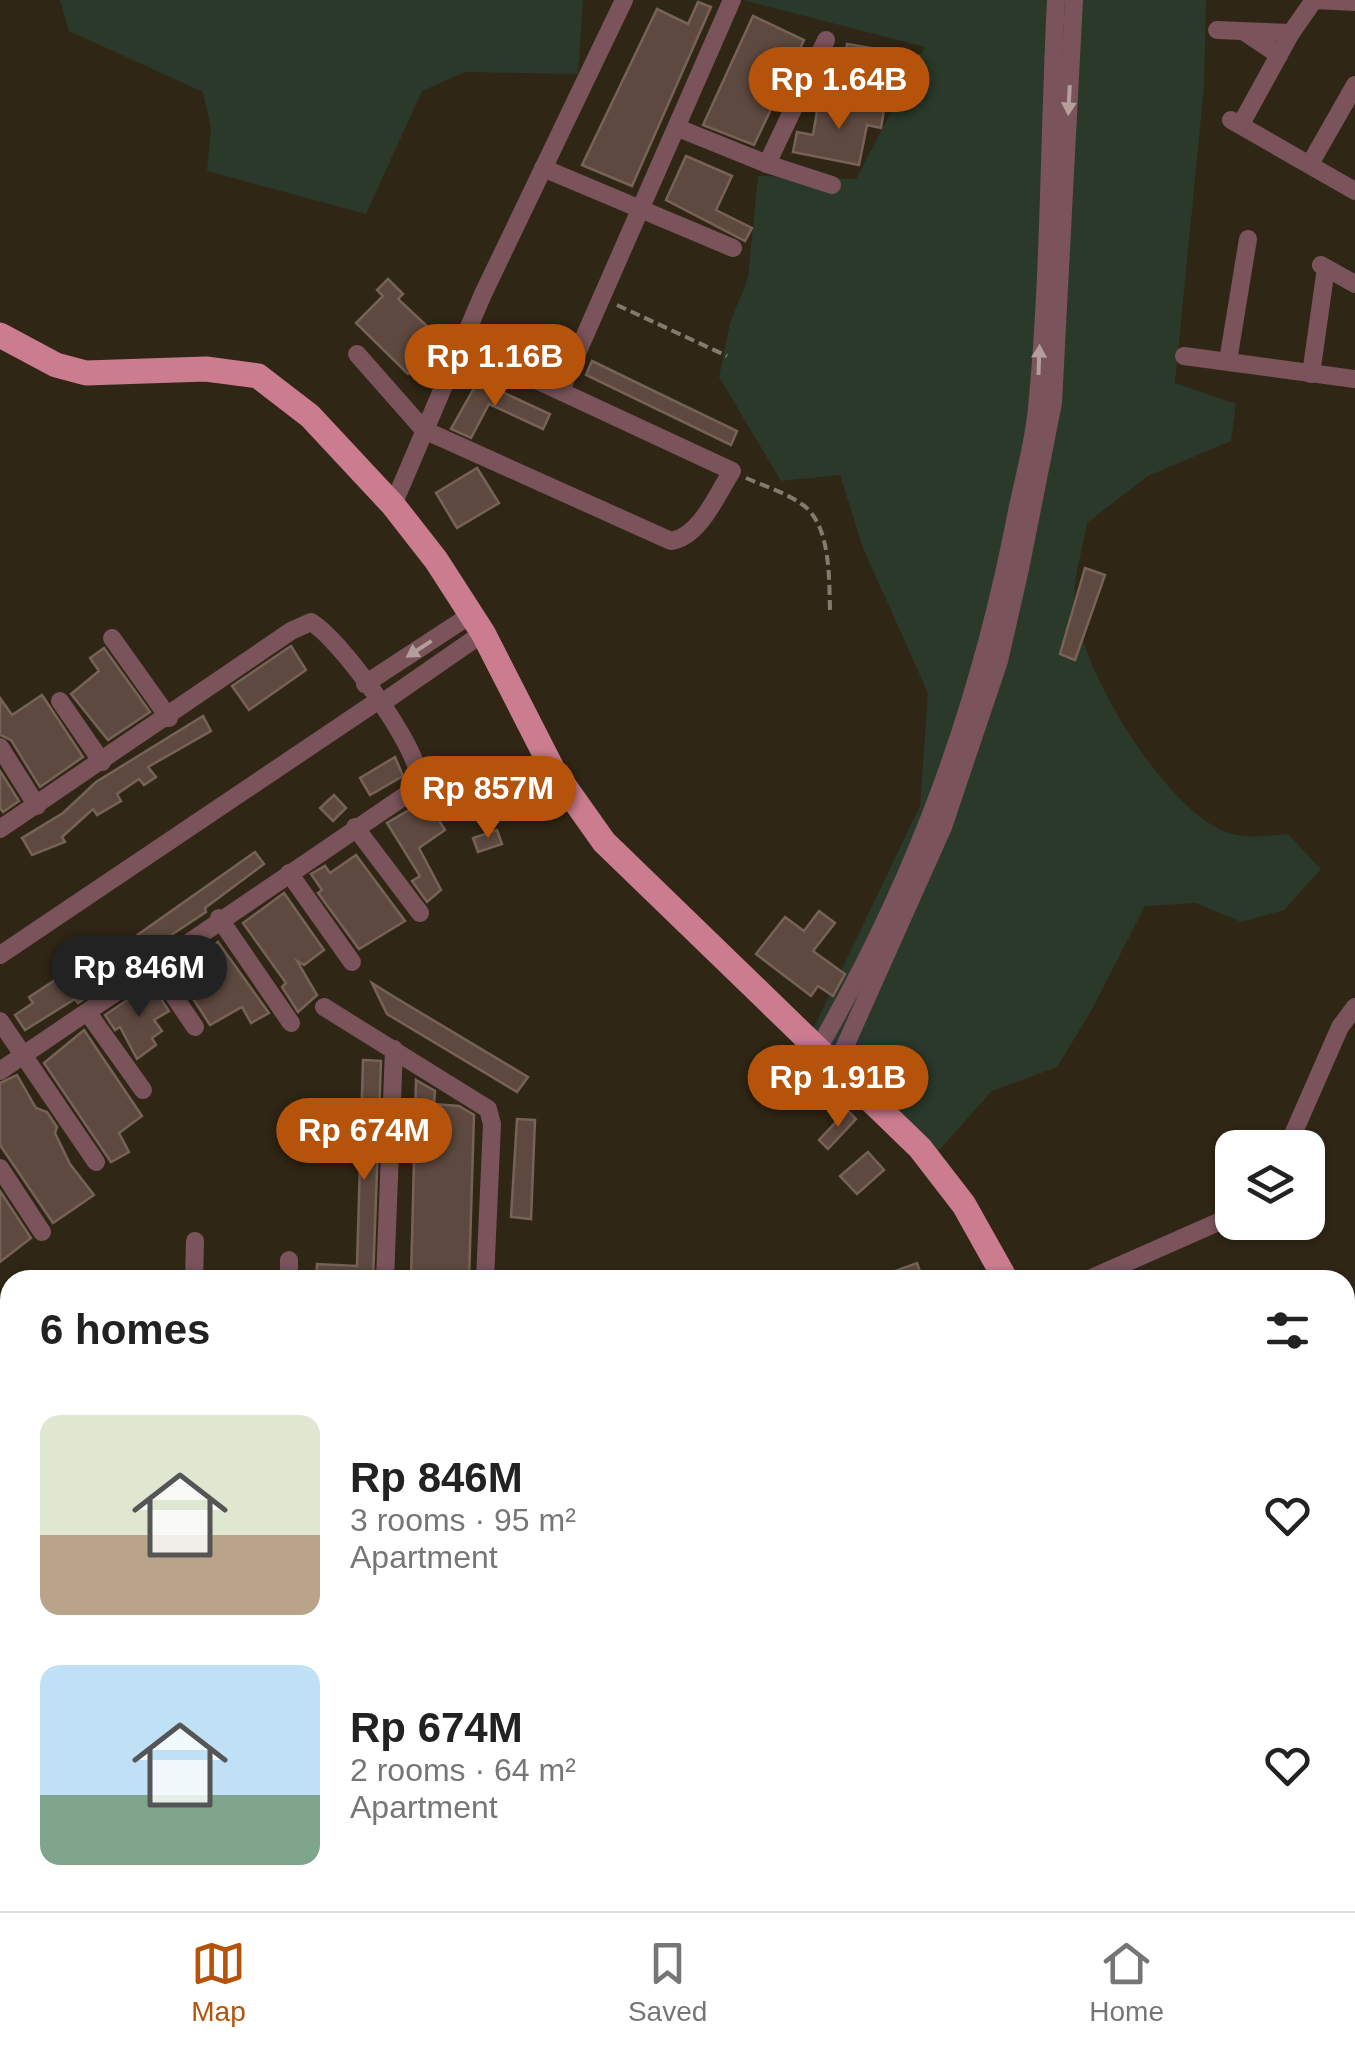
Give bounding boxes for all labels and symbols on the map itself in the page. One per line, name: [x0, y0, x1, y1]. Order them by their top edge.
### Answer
pin: Rp 1.64B: [736, 47, 942, 132]
one-way arrow: [1061, 84, 1077, 116]
pin: Rp 1.16B: [392, 324, 598, 409]
one-way arrow: [1031, 344, 1047, 376]
one-way arrow: [405, 639, 432, 657]
pin: Rp 857M: [396, 756, 580, 841]
pin: Rp 846M: [47, 935, 231, 1020]
pin: Rp 1.91B: [735, 1045, 941, 1130]
pin: Rp 674M: [272, 1098, 456, 1183]

